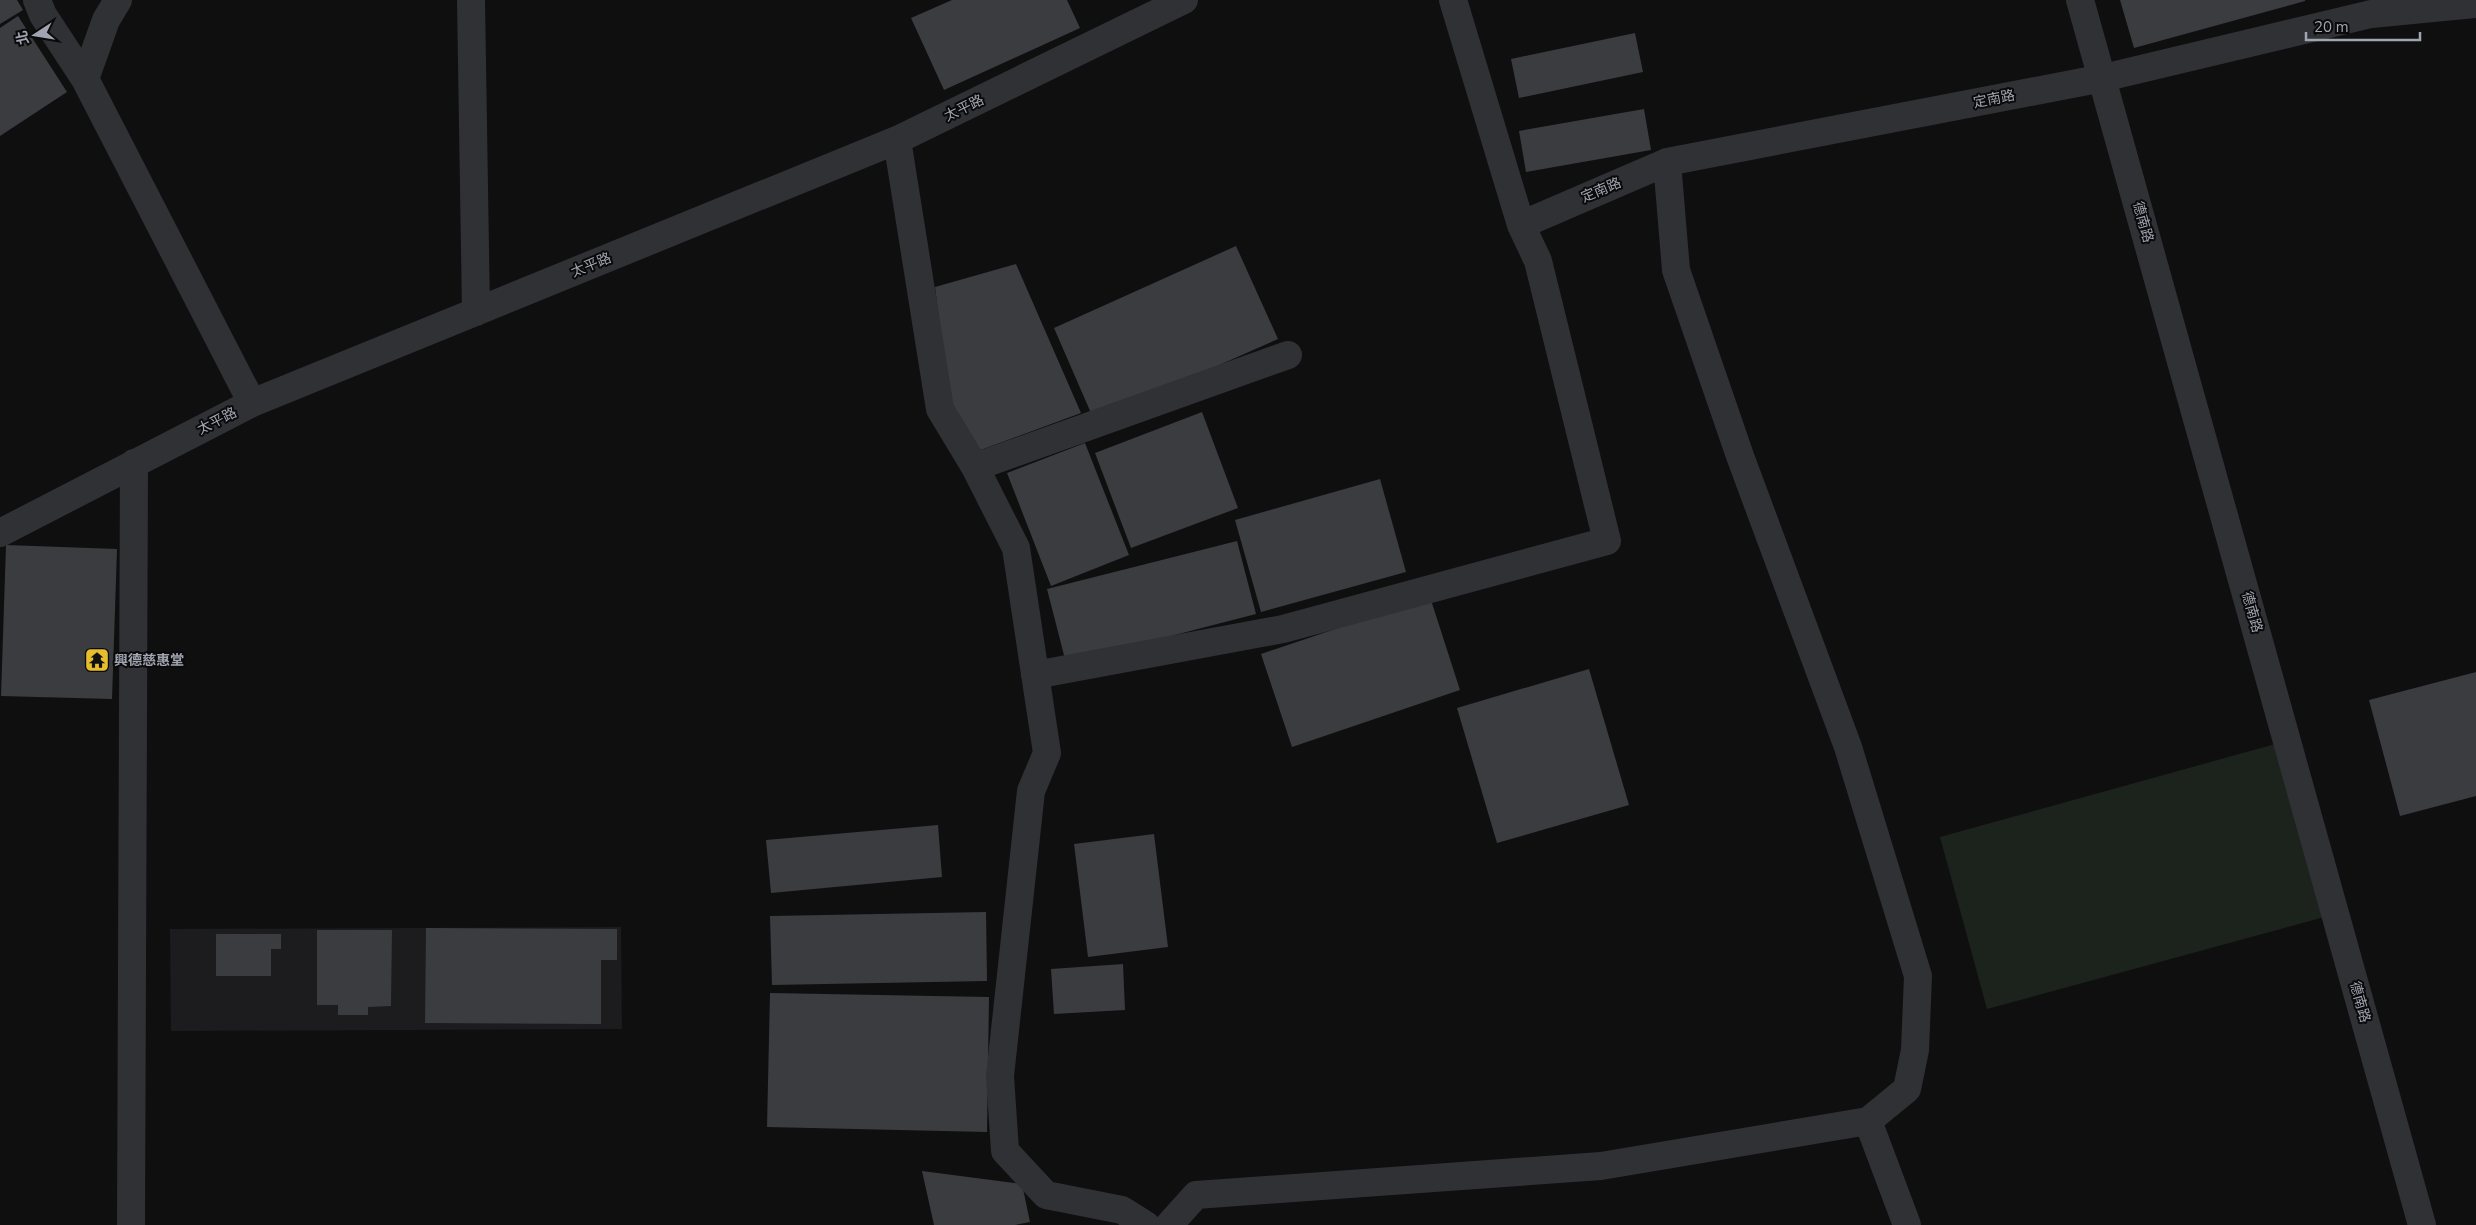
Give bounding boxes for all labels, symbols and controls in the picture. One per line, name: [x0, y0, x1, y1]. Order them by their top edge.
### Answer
north arrow: [10, 10, 60, 60]
scale bar: [2306, 10, 2420, 42]
text: 20 m: [2314, 17, 2349, 37]
text: 北: [12, 29, 34, 46]
street label: 定南路: [1972, 86, 2016, 112]
street label: 太平路: [941, 90, 987, 126]
street label: 定南路: [1578, 173, 1624, 207]
street label: 德南路: [2128, 199, 2158, 245]
street label: 太平路: [568, 248, 614, 282]
street label: 太平路: [194, 403, 240, 439]
street label: 德南路: [2237, 589, 2267, 635]
temple icon: 興德慈惠堂: [84, 647, 110, 673]
place label: 興德慈惠堂: [114, 651, 184, 670]
street label: 德南路: [2345, 979, 2375, 1025]

